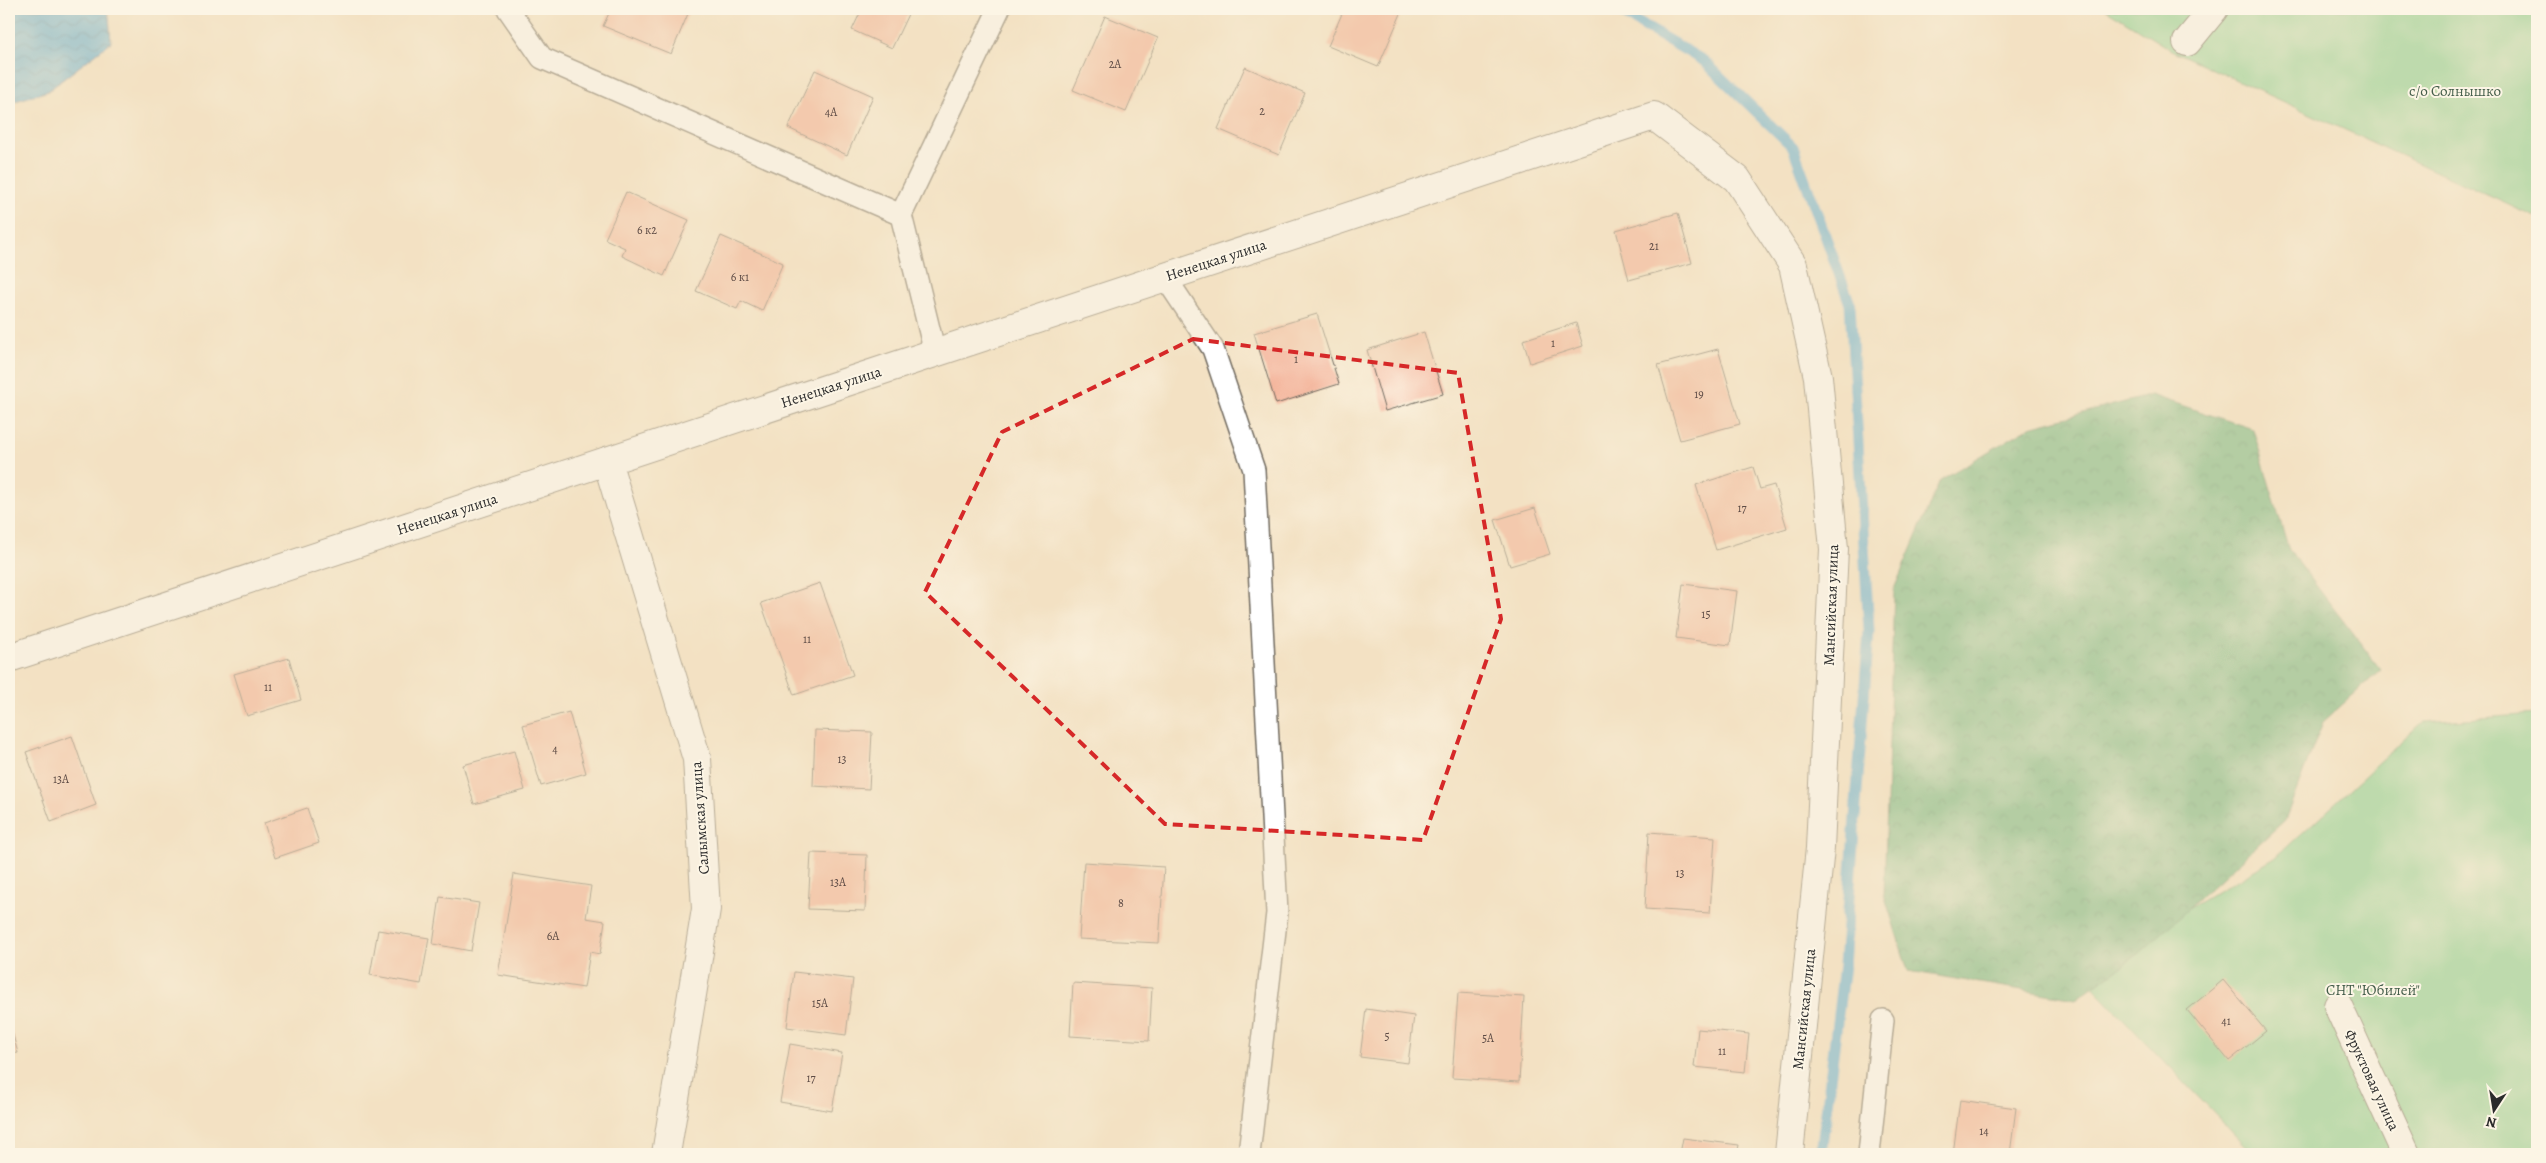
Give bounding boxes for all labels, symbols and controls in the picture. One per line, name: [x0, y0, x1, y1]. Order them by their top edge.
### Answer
house number: 2А: [1109, 56, 1122, 72]
park label: с/о Солнышко: [2409, 81, 2501, 101]
house number: 2: [1259, 103, 1265, 119]
house number: 4А: [825, 104, 838, 120]
house number: 6 к2: [637, 222, 657, 238]
street label: Ненецкая улица: [1163, 234, 1269, 286]
house number: 21: [1649, 238, 1659, 254]
house number: 6 к1: [731, 269, 749, 285]
house number: 1: [1551, 335, 1555, 351]
house number: 1: [1294, 351, 1298, 367]
street label: Ненецкая улица: [778, 361, 884, 413]
house number: 19: [1694, 386, 1704, 402]
street label: Ненецкая улица: [394, 488, 500, 540]
house number: 17: [1737, 500, 1748, 516]
street label: Мансийская улица: [1819, 544, 1843, 666]
house number: 15: [1701, 606, 1711, 622]
house number: 11: [803, 631, 811, 647]
house number: 11: [264, 679, 272, 695]
house number: 4: [552, 741, 558, 757]
house number: 13: [837, 751, 847, 767]
street label: Салымская улица: [686, 761, 714, 875]
house number: 13А: [53, 771, 70, 787]
house number: 13: [1675, 865, 1685, 881]
house number: 13А: [830, 874, 847, 890]
house number: 8: [1118, 895, 1124, 911]
house number: 6А: [547, 928, 560, 944]
street label: Мансийская улица: [1788, 947, 1820, 1071]
park label: СНТ "Юбилей": [2326, 980, 2420, 1000]
house number: 15А: [812, 995, 829, 1011]
house number: 41: [2221, 1013, 2231, 1029]
street label: Фруктовая улица: [2340, 1026, 2404, 1134]
house number: 5: [1384, 1028, 1390, 1044]
house number: 5А: [1482, 1030, 1495, 1046]
house number: 11: [1718, 1043, 1726, 1059]
house number: 17: [806, 1070, 817, 1086]
north arrow: [2468, 1086, 2518, 1136]
text: N: [2484, 1112, 2498, 1133]
house number: 14: [1979, 1123, 1989, 1139]

